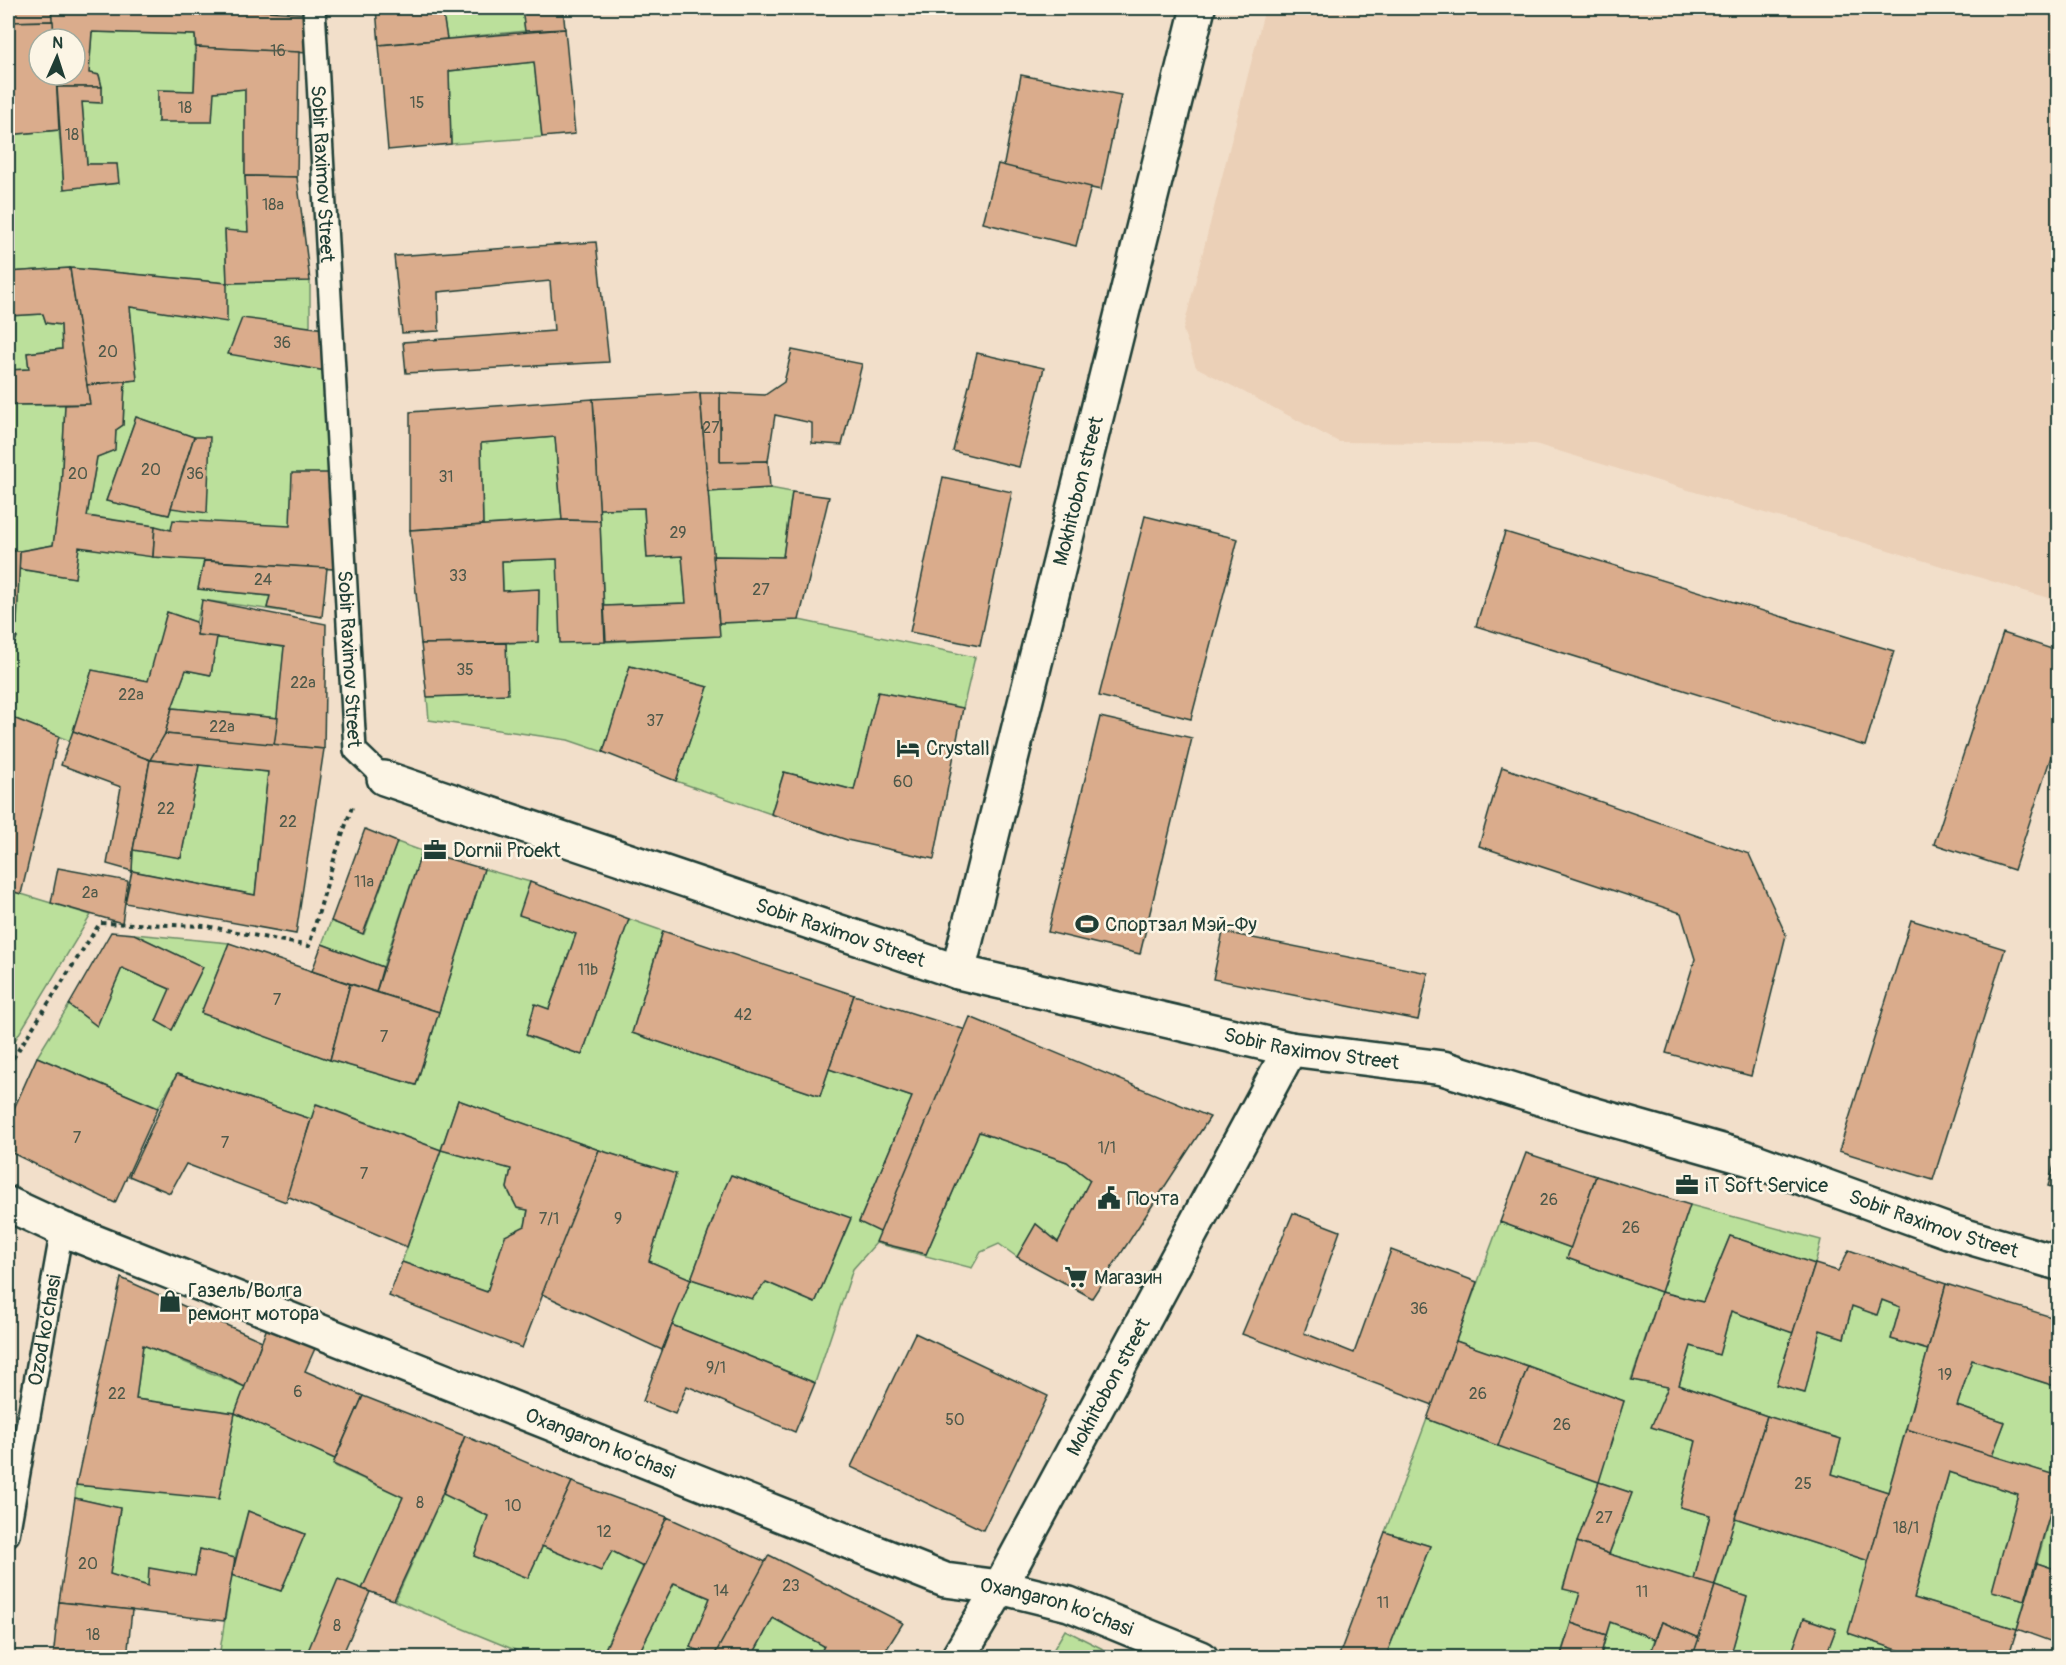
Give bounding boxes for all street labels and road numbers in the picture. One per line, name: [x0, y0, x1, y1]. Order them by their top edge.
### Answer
street label: Sobir Raximov Street: [305, 84, 340, 264]
street label: Mokhitobon street: [1048, 413, 1109, 568]
street label: Sobir Raximov Street: [332, 570, 367, 749]
street label: Sobir Raximov Street: [752, 893, 929, 973]
street label: Sobir Raximov Street: [1221, 1022, 1402, 1076]
street label: Sobir Raximov Street: [1845, 1184, 2022, 1264]
street label: Ozod ko'chasi: [23, 1273, 67, 1388]
street label: Mokhitobon street: [1061, 1313, 1156, 1460]
street label: Oxangaron ko'chasi: [522, 1402, 679, 1485]
street label: Oxangaron ko'chasi: [979, 1573, 1137, 1642]

